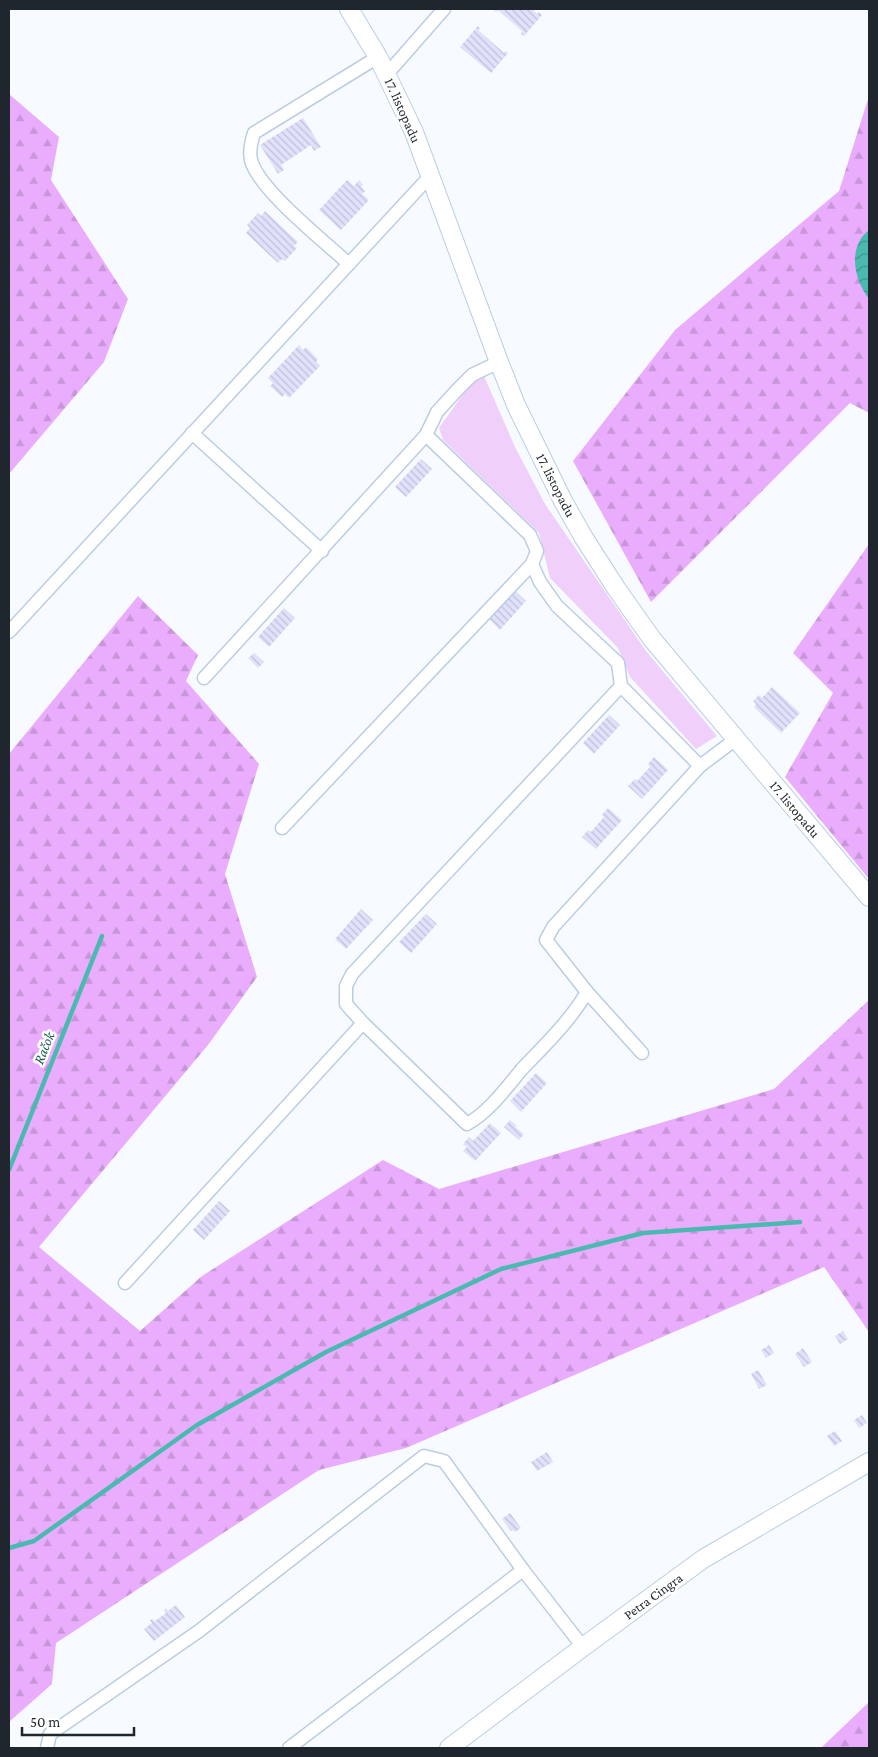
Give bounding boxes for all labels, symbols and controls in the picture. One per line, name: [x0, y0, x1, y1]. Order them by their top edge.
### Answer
street label: 17. listopadu: [382, 75, 425, 145]
street label: 17. listopadu: [533, 451, 579, 520]
street label: 17. listopadu: [767, 777, 824, 841]
water label: Račok: [30, 1028, 58, 1066]
street label: Petra Cingra: [620, 1569, 686, 1623]
scale bar: [22, 1704, 135, 1736]
text: 50 m: [30, 1714, 60, 1730]

